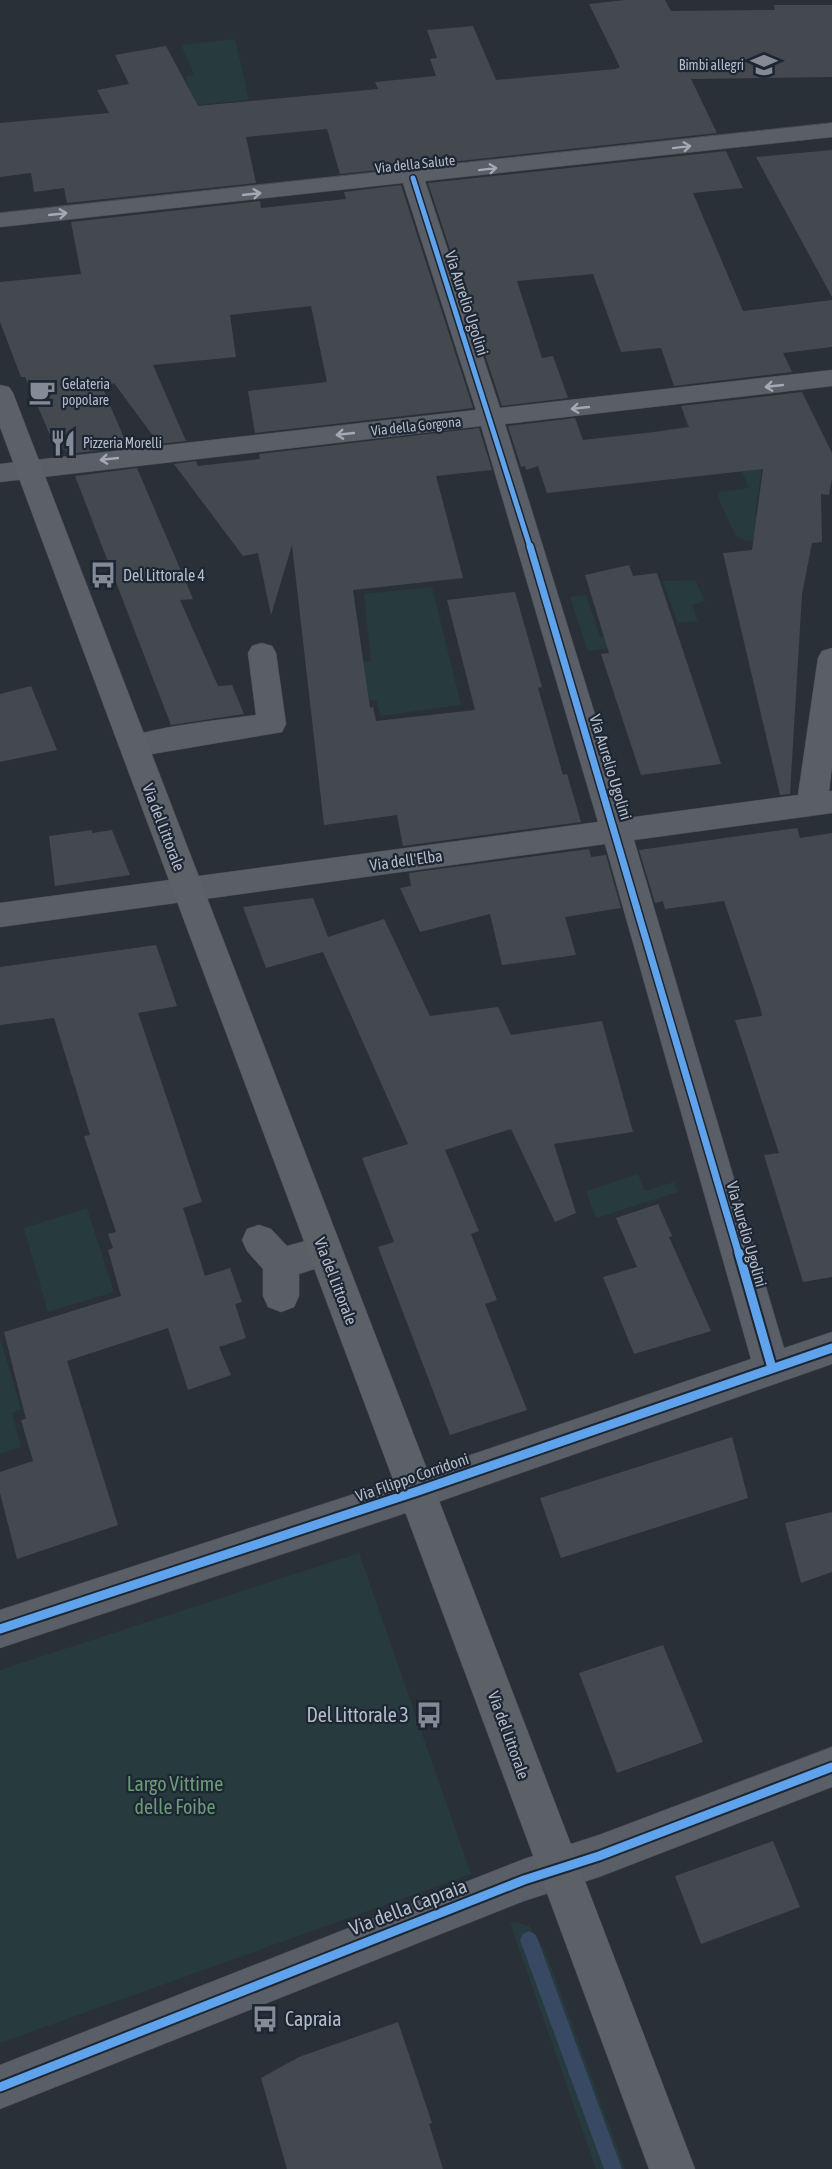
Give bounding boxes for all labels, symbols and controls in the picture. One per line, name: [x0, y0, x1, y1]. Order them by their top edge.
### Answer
school or university icon: Bimbi allegri: [749, 50, 779, 80]
place label: Bimbi allegri: [679, 57, 744, 73]
one-way arrow: [671, 141, 691, 152]
street label: Via della Salute: [374, 152, 456, 176]
one-way arrow: [477, 163, 497, 174]
one-way arrow: [242, 188, 262, 199]
one-way arrow: [48, 209, 68, 220]
street label: Via Aurelio Ugolini: [441, 248, 492, 358]
place label: Gelateria popolare: [62, 376, 110, 408]
cafe icon: Gelateria popolare: [27, 377, 57, 407]
one-way arrow: [765, 381, 784, 392]
one-way arrow: [571, 403, 591, 414]
street label: Via della Gorgona: [370, 413, 462, 439]
restaurant icon: Pizzeria Morelli: [48, 428, 78, 458]
one-way arrow: [335, 429, 355, 440]
place label: Pizzeria Morelli: [83, 435, 162, 451]
one-way arrow: [100, 454, 119, 465]
bus stop icon: Del Littorale 4: [88, 560, 118, 590]
place label: Del Littorale 4: [123, 566, 205, 584]
street label: Via Aurelio Ugolini: [585, 712, 636, 822]
street label: Via del Littorale: [139, 781, 189, 873]
street label: Via dell'Elba: [369, 846, 443, 874]
street label: Via Aurelio Ugolini: [722, 1179, 771, 1289]
street label: Via del Littorale: [311, 1235, 361, 1327]
street label: Via Filippo Corridoni: [353, 1449, 471, 1506]
street label: Via del Littorale: [485, 1689, 533, 1781]
bus stop icon: Del Littorale 3: [414, 1700, 444, 1730]
place label: Del Littorale 3: [307, 1703, 409, 1726]
park label: Largo Vittime delle Foibe: [127, 1772, 223, 1818]
street label: Via della Capraia: [346, 1874, 470, 1940]
bus stop icon: Capraia: [250, 2004, 280, 2034]
place label: Capraia: [285, 2007, 341, 2030]

